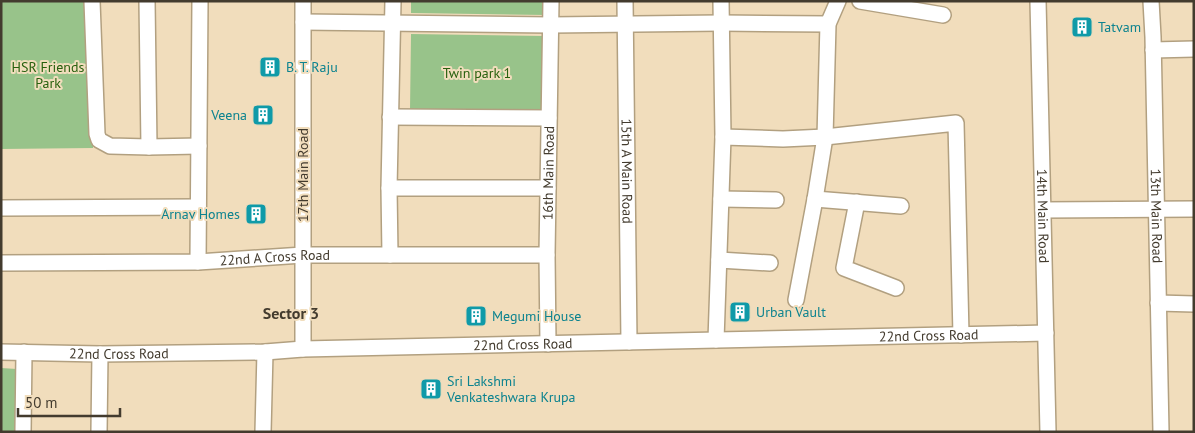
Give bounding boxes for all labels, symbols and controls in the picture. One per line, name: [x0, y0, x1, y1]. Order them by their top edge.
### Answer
building icon: Tatvam: [1070, 15, 1094, 39]
place label: Tatvam: [1098, 18, 1141, 36]
building icon: B. T. Raju: [258, 55, 282, 79]
park label: HSR Friends Park: [12, 58, 85, 92]
place label: B. T. Raju: [286, 58, 338, 76]
park label: Twin park 1: [443, 64, 511, 82]
building icon: Veena: [251, 103, 275, 127]
place label: Veena: [210, 106, 247, 124]
street label: 15th A Main Road: [617, 118, 637, 224]
street label: 16th Main Road: [539, 126, 558, 220]
street label: 17th Main Road: [294, 128, 312, 222]
street label: 14th Main Road: [1033, 169, 1053, 263]
street label: 13th Main Road: [1147, 169, 1167, 263]
building icon: Arnav Homes: [244, 202, 268, 226]
place label: Arnav Homes: [161, 205, 240, 223]
street label: 22nd A Cross Road: [219, 246, 330, 270]
building icon: Urban Vault: [728, 300, 752, 324]
district label: Sector 3: [263, 303, 319, 323]
place label: Urban Vault: [756, 303, 826, 321]
building icon: Megumi House: [464, 304, 488, 328]
place label: Megumi House: [492, 307, 581, 325]
street label: 22nd Cross Road: [879, 325, 979, 346]
street label: 22nd Cross Road: [473, 334, 573, 354]
street label: 22nd Cross Road: [69, 344, 169, 363]
place label: Sri Lakshmi Venkateshwara Krupa: [446, 372, 576, 406]
building icon: Sri Lakshmi Venkateshwara Krupa: [419, 377, 443, 401]
scale bar: [18, 386, 120, 418]
text: 50 m: [25, 393, 58, 412]

